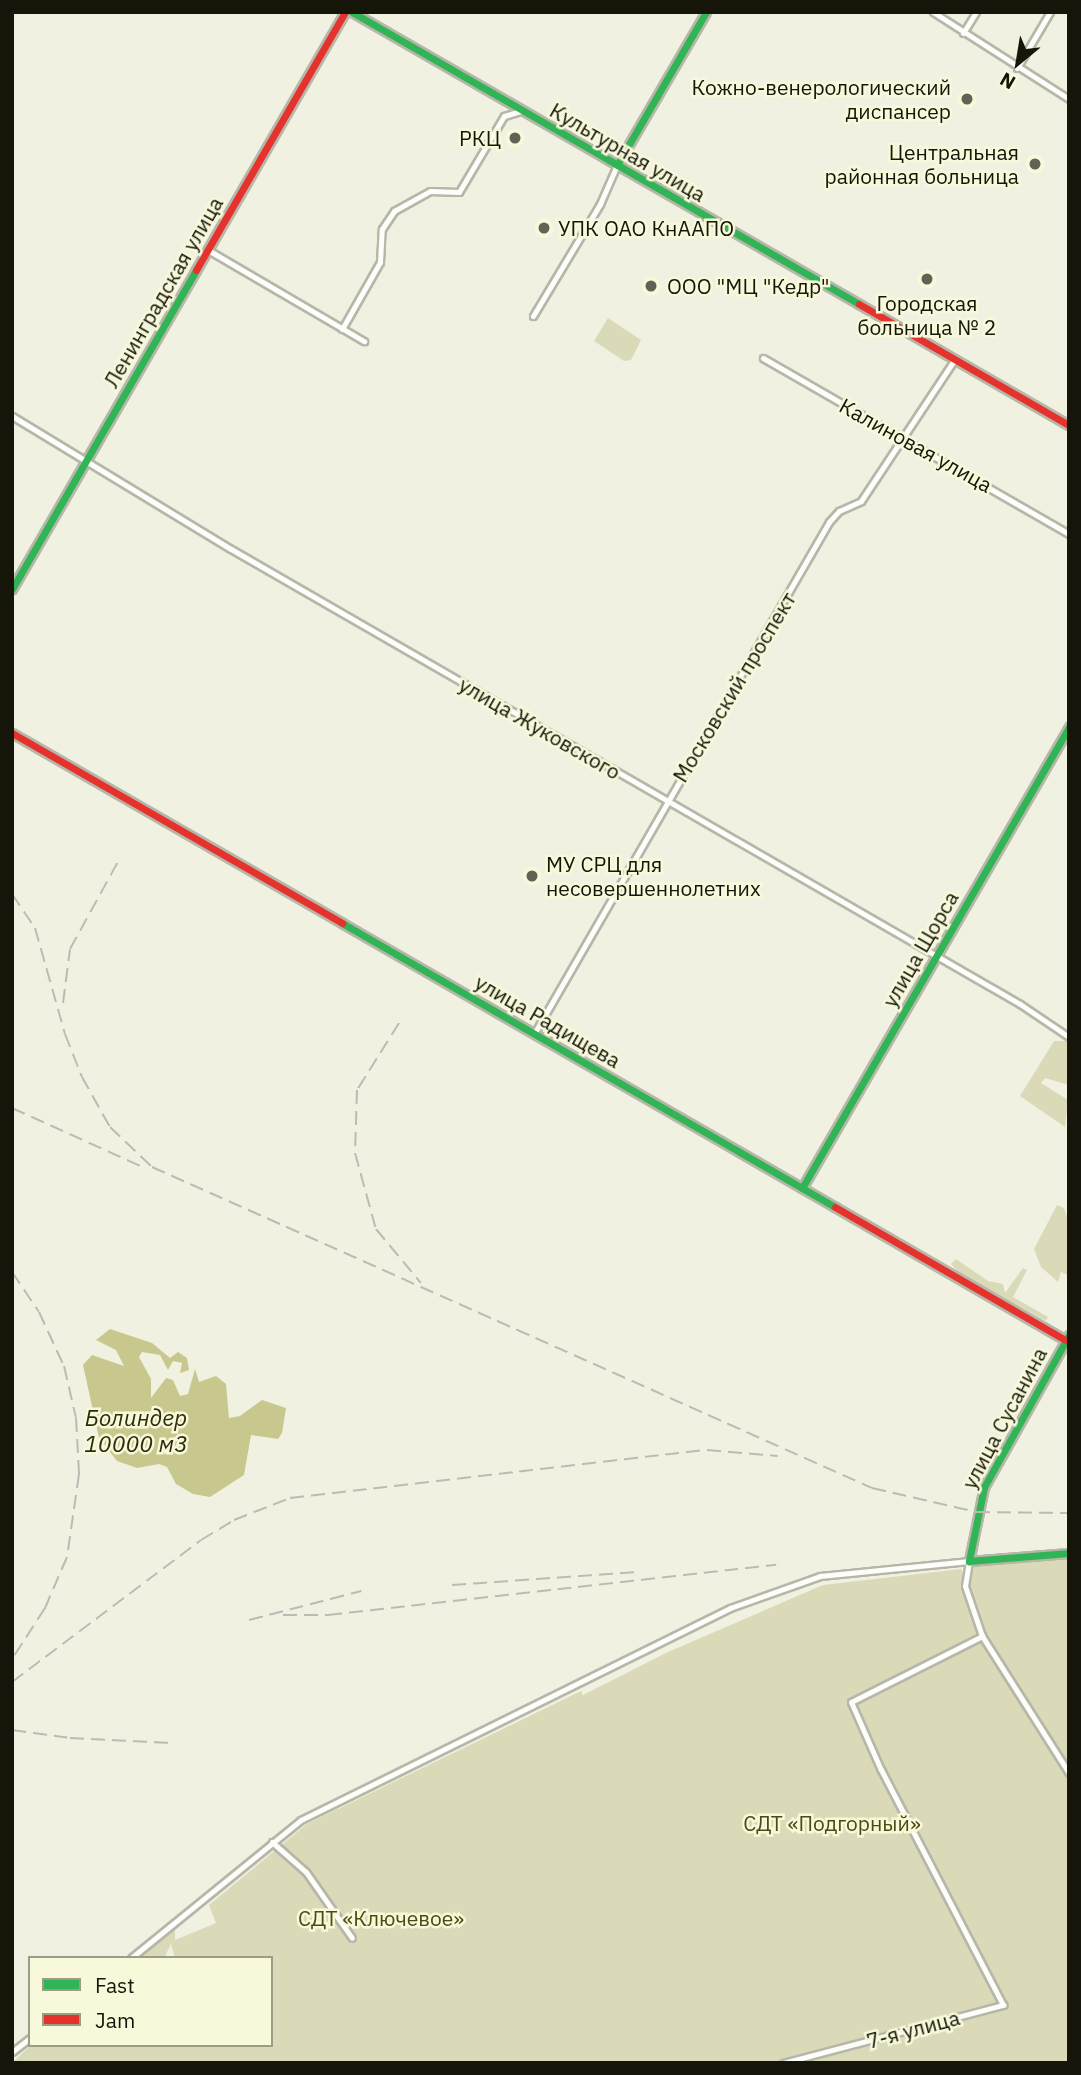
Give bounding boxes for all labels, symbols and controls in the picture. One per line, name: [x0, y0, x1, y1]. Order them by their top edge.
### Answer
north arrow: [983, 28, 1053, 98]
text: N: [996, 67, 1019, 95]
place label: Кожно-венерологический диспансер: [692, 74, 951, 124]
marker: Кожно-венерологический диспансер: [957, 89, 977, 109]
street label: Культурная улица: [546, 97, 710, 207]
place label: РКЦ: [459, 125, 501, 151]
marker: РКЦ: [507, 130, 523, 146]
place label: Центральная районная больница: [825, 139, 1019, 189]
marker: Центральная районная больница: [1025, 154, 1045, 174]
street label: Ленинградская улица: [98, 192, 228, 392]
place label: УПК ОАО КнААПО: [558, 215, 734, 241]
marker: УПК ОАО КнААПО: [536, 220, 552, 236]
marker: Городская больница № 2: [919, 271, 935, 287]
place label: ООО "МЦ "Кедр": [667, 273, 829, 299]
marker: ООО "МЦ "Кедр": [641, 276, 661, 296]
place label: Городская больница № 2: [858, 290, 996, 340]
street label: Калиновая улица: [835, 393, 997, 497]
street label: Московский проспект: [667, 587, 801, 787]
street label: улица Жуковского: [455, 672, 625, 784]
place label: МУ СРЦ для несовершеннолетних: [546, 851, 761, 901]
marker: МУ СРЦ для несовершеннолетних: [524, 868, 540, 884]
street label: улица Щорса: [877, 887, 963, 1011]
street label: улица Радищева: [471, 969, 625, 1073]
street label: улица Сусанина: [956, 1343, 1052, 1493]
water label: Болиндер 10000 м3: [84, 1403, 188, 1457]
park label: СДТ «Подгорный»: [743, 1810, 921, 1836]
park label: СДТ «Ключевое»: [298, 1905, 464, 1931]
legend: [28, 1956, 273, 2047]
text: Fast: [95, 1971, 135, 1999]
street label: 7-я улица: [864, 2004, 962, 2054]
text: Jam: [95, 2006, 135, 2034]

